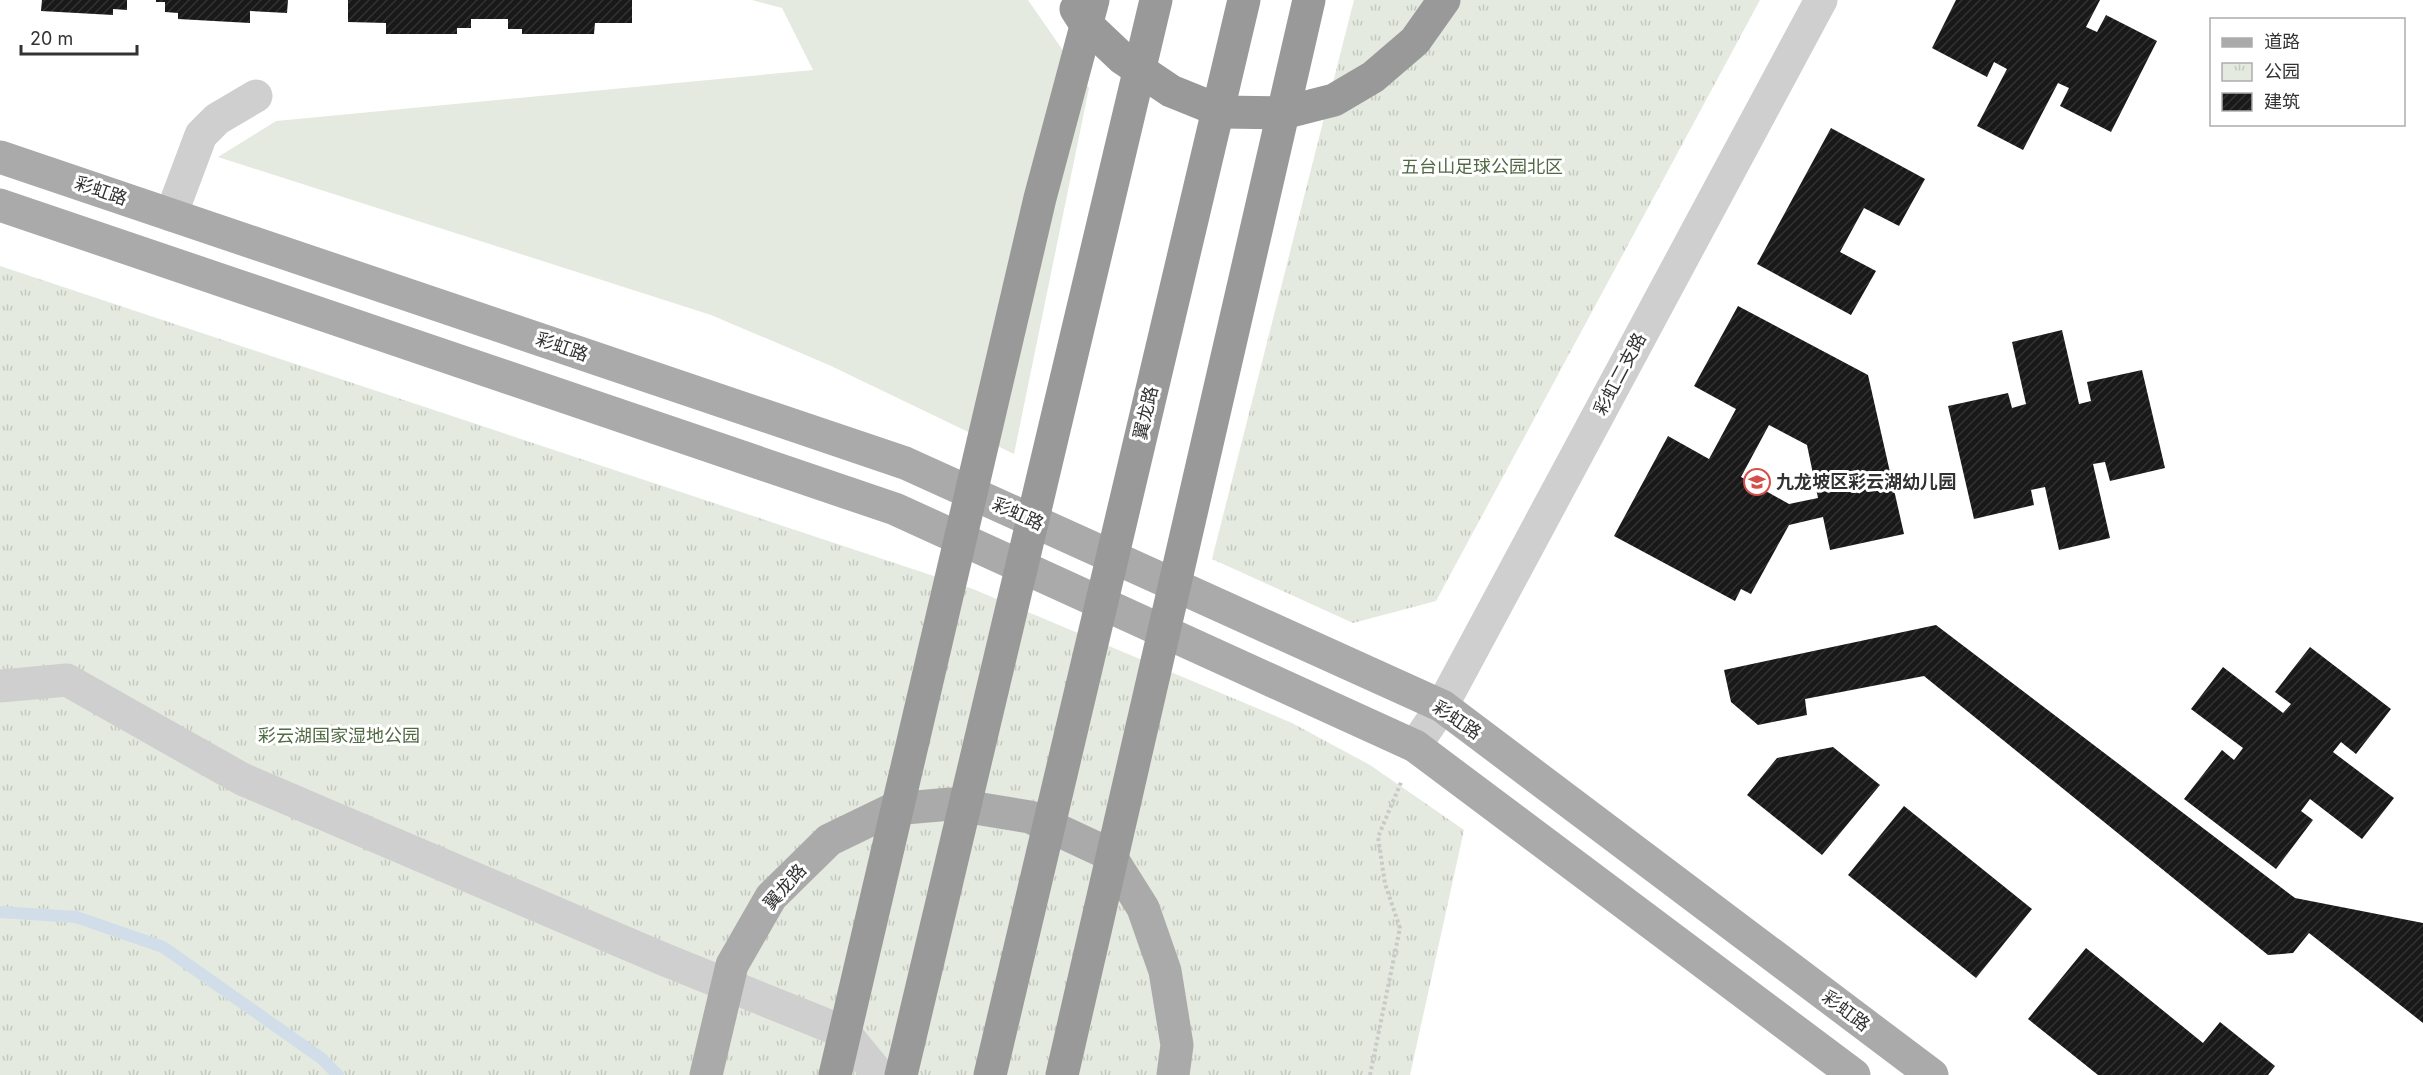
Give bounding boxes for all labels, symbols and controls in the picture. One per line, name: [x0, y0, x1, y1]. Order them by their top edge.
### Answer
scale bar: [21, 18, 136, 56]
legend: [2210, 18, 2405, 126]
text: 20 m: [30, 28, 73, 49]
text: 道路: [2264, 31, 2300, 52]
text: 公园: [2264, 61, 2300, 82]
text: 建筑: [2264, 91, 2300, 112]
park label: 五台山足球公园北区: [1401, 156, 1563, 177]
street label: 彩虹路: [72, 172, 130, 209]
street label: 彩虹路: [533, 328, 591, 365]
street label: 彩虹二支路: [1589, 329, 1650, 418]
street label: 翼龙路: [1129, 384, 1162, 442]
school or university icon: 九龙坡区彩云湖幼儿园: [1742, 467, 1772, 497]
place label: 九龙坡区彩云湖幼儿园: [1776, 471, 1956, 492]
street label: 彩虹路: [989, 493, 1047, 534]
street label: 彩虹路: [1429, 696, 1486, 743]
park label: 彩云湖国家湿地公园: [258, 725, 420, 746]
street label: 翼龙路: [759, 859, 810, 914]
street label: 彩虹路: [1818, 986, 1874, 1035]

